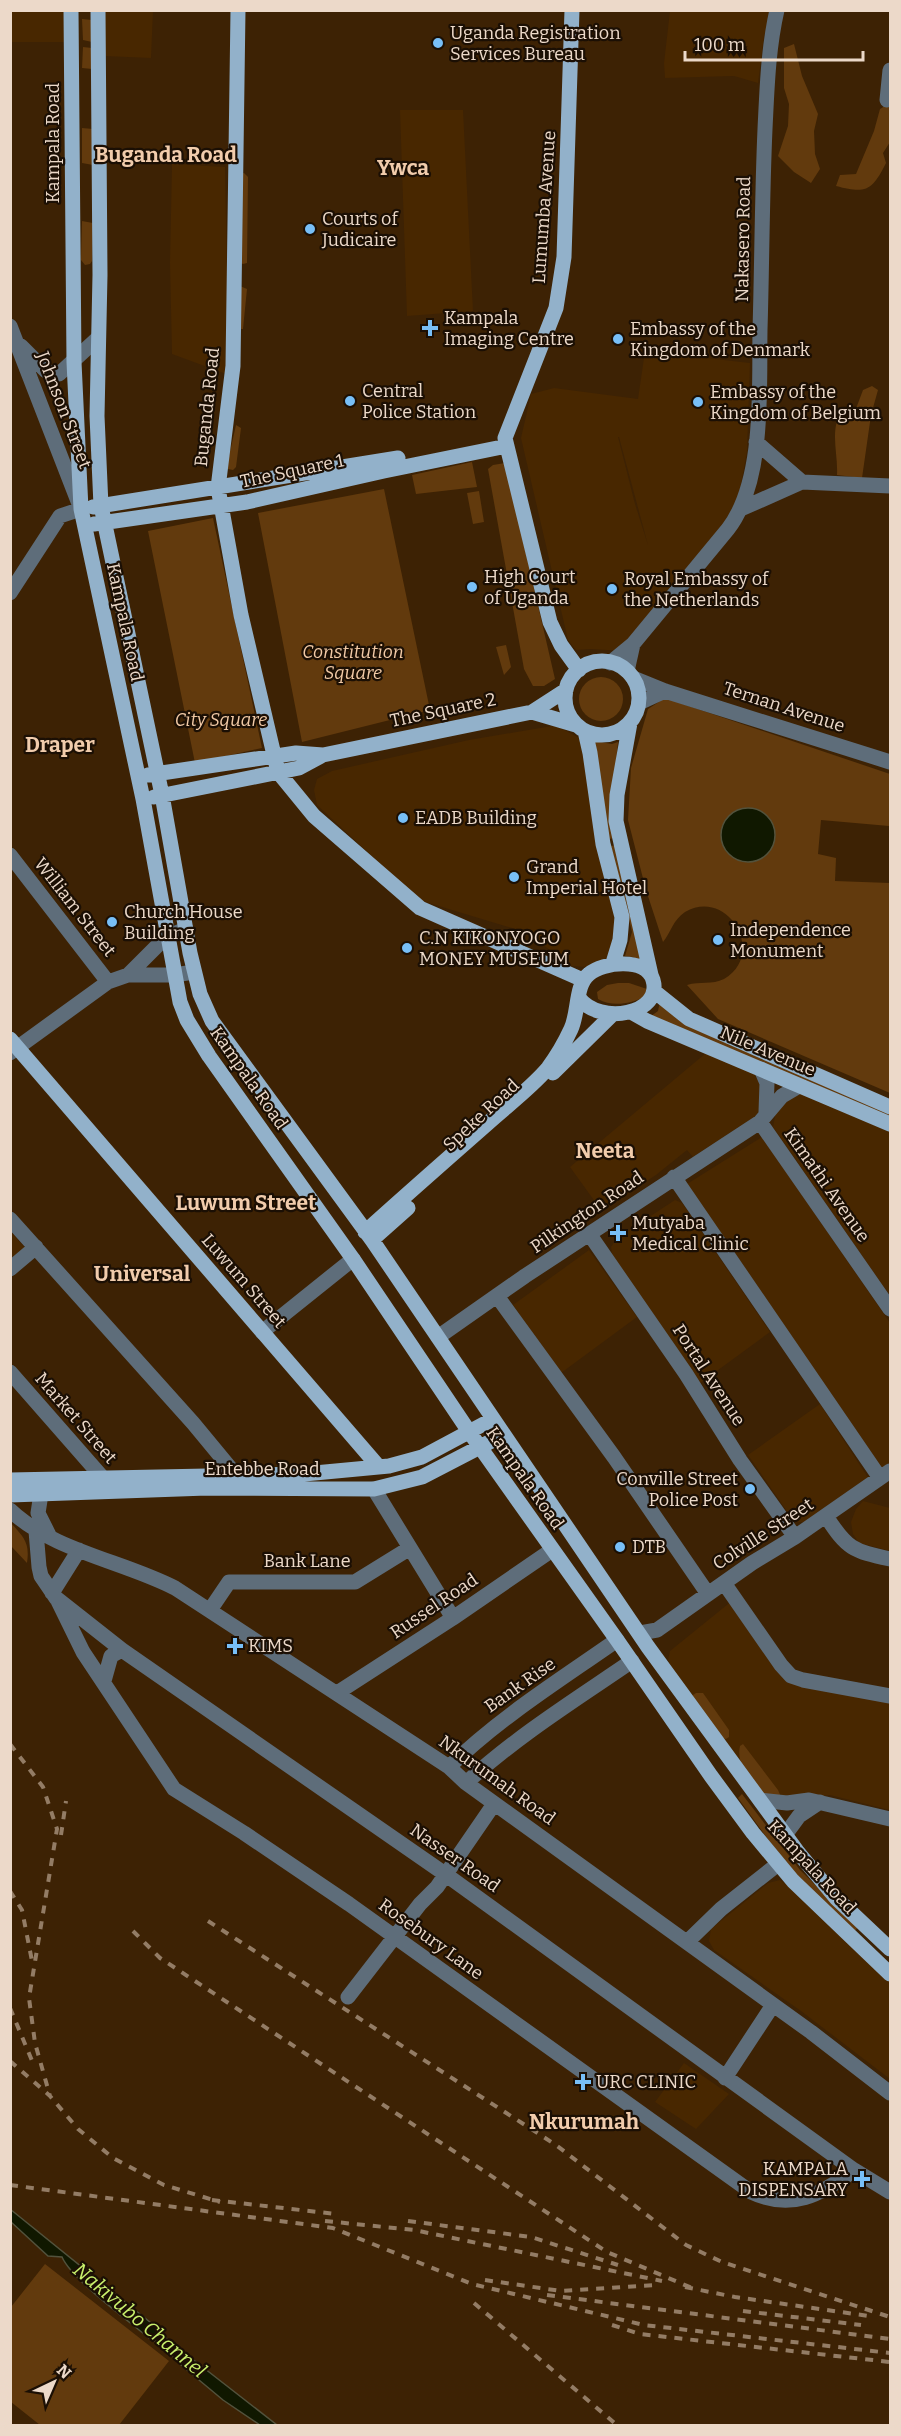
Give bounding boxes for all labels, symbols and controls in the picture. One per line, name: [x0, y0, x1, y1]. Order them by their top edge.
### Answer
place label: Uganda Registration Services Bureau: [450, 22, 621, 65]
scale bar: [685, 24, 864, 62]
text: 100 m: [694, 34, 745, 56]
marker: Uganda Registration Services Bureau: [431, 36, 445, 50]
street label: Kampala Road: [42, 83, 64, 203]
street label: Lumumba Avenue: [528, 130, 560, 284]
district label: Buganda Road: [95, 142, 237, 168]
district label: Ywca: [377, 155, 429, 181]
street label: Nakasero Road: [731, 176, 755, 302]
place label: Courts of Judicaire: [321, 208, 399, 251]
marker: Courts of Judicaire: [303, 222, 317, 236]
place label: Kampala Imaging Centre: [444, 307, 574, 350]
place label: Embassy of the Kingdom of Denmark: [630, 318, 811, 361]
marker: Kampala Imaging Centre: [421, 319, 439, 337]
marker: Embassy of the Kingdom of Denmark: [611, 332, 625, 346]
street label: Buganda Road: [190, 346, 224, 468]
street label: Johnson Street: [31, 348, 97, 472]
place label: Central Police Station: [362, 380, 477, 423]
place label: Embassy of the Kingdom of Belgium: [710, 381, 881, 424]
marker: Central Police Station: [343, 394, 357, 408]
marker: Embassy of the Kingdom of Belgium: [691, 395, 705, 409]
street label: The Square 1: [238, 449, 346, 493]
street label: Kampala Road: [102, 561, 148, 683]
place label: High Court of Uganda: [484, 566, 576, 609]
place label: Royal Embassy of the Netherlands: [624, 568, 770, 611]
marker: High Court of Uganda: [465, 580, 479, 594]
marker: Royal Embassy of the Netherlands: [605, 582, 619, 596]
park label: Constitution Square: [302, 641, 404, 684]
street label: Ternan Avenue: [720, 677, 848, 737]
street label: The Square 2: [388, 688, 498, 732]
park label: City Square: [175, 709, 267, 731]
district label: Draper: [25, 732, 95, 758]
place label: EADB Building: [415, 807, 537, 829]
marker: EADB Building: [396, 811, 410, 825]
street label: William Street: [29, 853, 121, 961]
place label: Grand Imperial Hotel: [526, 856, 647, 899]
marker: Grand Imperial Hotel: [507, 870, 521, 884]
place label: Church House Building: [124, 901, 243, 944]
marker: Church House Building: [105, 915, 119, 929]
place label: Independence Monument: [730, 919, 851, 962]
place label: C.N KIKONYOGO MONEY MUSEUM: [419, 927, 569, 970]
marker: Independence Monument: [711, 933, 725, 947]
marker: C.N KIKONYOGO MONEY MUSEUM: [400, 941, 414, 955]
street label: Nile Avenue: [717, 1021, 819, 1081]
street label: Kampala Road: [205, 1022, 293, 1134]
street label: Speke Road: [438, 1074, 524, 1156]
street label: Kimathi Avenue: [779, 1124, 875, 1246]
district label: Neeta: [576, 1138, 635, 1164]
street label: Pilkington Road: [526, 1166, 648, 1258]
district label: Luwum Street: [176, 1190, 317, 1216]
place label: Mutyaba Medical Clinic: [632, 1212, 749, 1255]
marker: Mutyaba Medical Clinic: [609, 1224, 627, 1242]
street label: Luwum Street: [197, 1229, 291, 1333]
district label: Universal: [94, 1261, 191, 1287]
street label: Portal Avenue: [668, 1320, 750, 1430]
street label: Market Street: [30, 1368, 122, 1468]
street label: Kampala Road: [481, 1422, 569, 1534]
street label: Entebbe Road: [204, 1458, 320, 1480]
place label: Conville Street Police Post: [616, 1468, 738, 1511]
marker: Conville Street Police Post: [743, 1482, 757, 1496]
street label: Colville Street: [708, 1493, 818, 1575]
place label: DTB: [632, 1536, 666, 1558]
marker: DTB: [613, 1540, 627, 1554]
street label: Bank Lane: [263, 1550, 351, 1572]
street label: Russel Road: [386, 1568, 482, 1643]
place label: KIMS: [248, 1635, 293, 1657]
marker: KIMS: [226, 1637, 244, 1655]
street label: Bank Rise: [480, 1653, 560, 1717]
street label: Nkurumah Road: [434, 1730, 560, 1830]
street label: Kampala Road: [763, 1816, 861, 1919]
street label: Nasser Road: [406, 1819, 504, 1897]
street label: Rosebury Lane: [374, 1894, 488, 1984]
place label: URC CLINIC: [596, 2071, 696, 2093]
marker: URC CLINIC: [574, 2073, 592, 2091]
district label: Nkurumah: [529, 2109, 640, 2135]
place label: KAMPALA DISPENSARY: [738, 2158, 848, 2201]
marker: KAMPALA DISPENSARY: [853, 2170, 871, 2188]
water label: Nakivubo Channel: [69, 2257, 211, 2383]
north arrow: [24, 2352, 84, 2412]
text: N: [53, 2360, 75, 2383]

